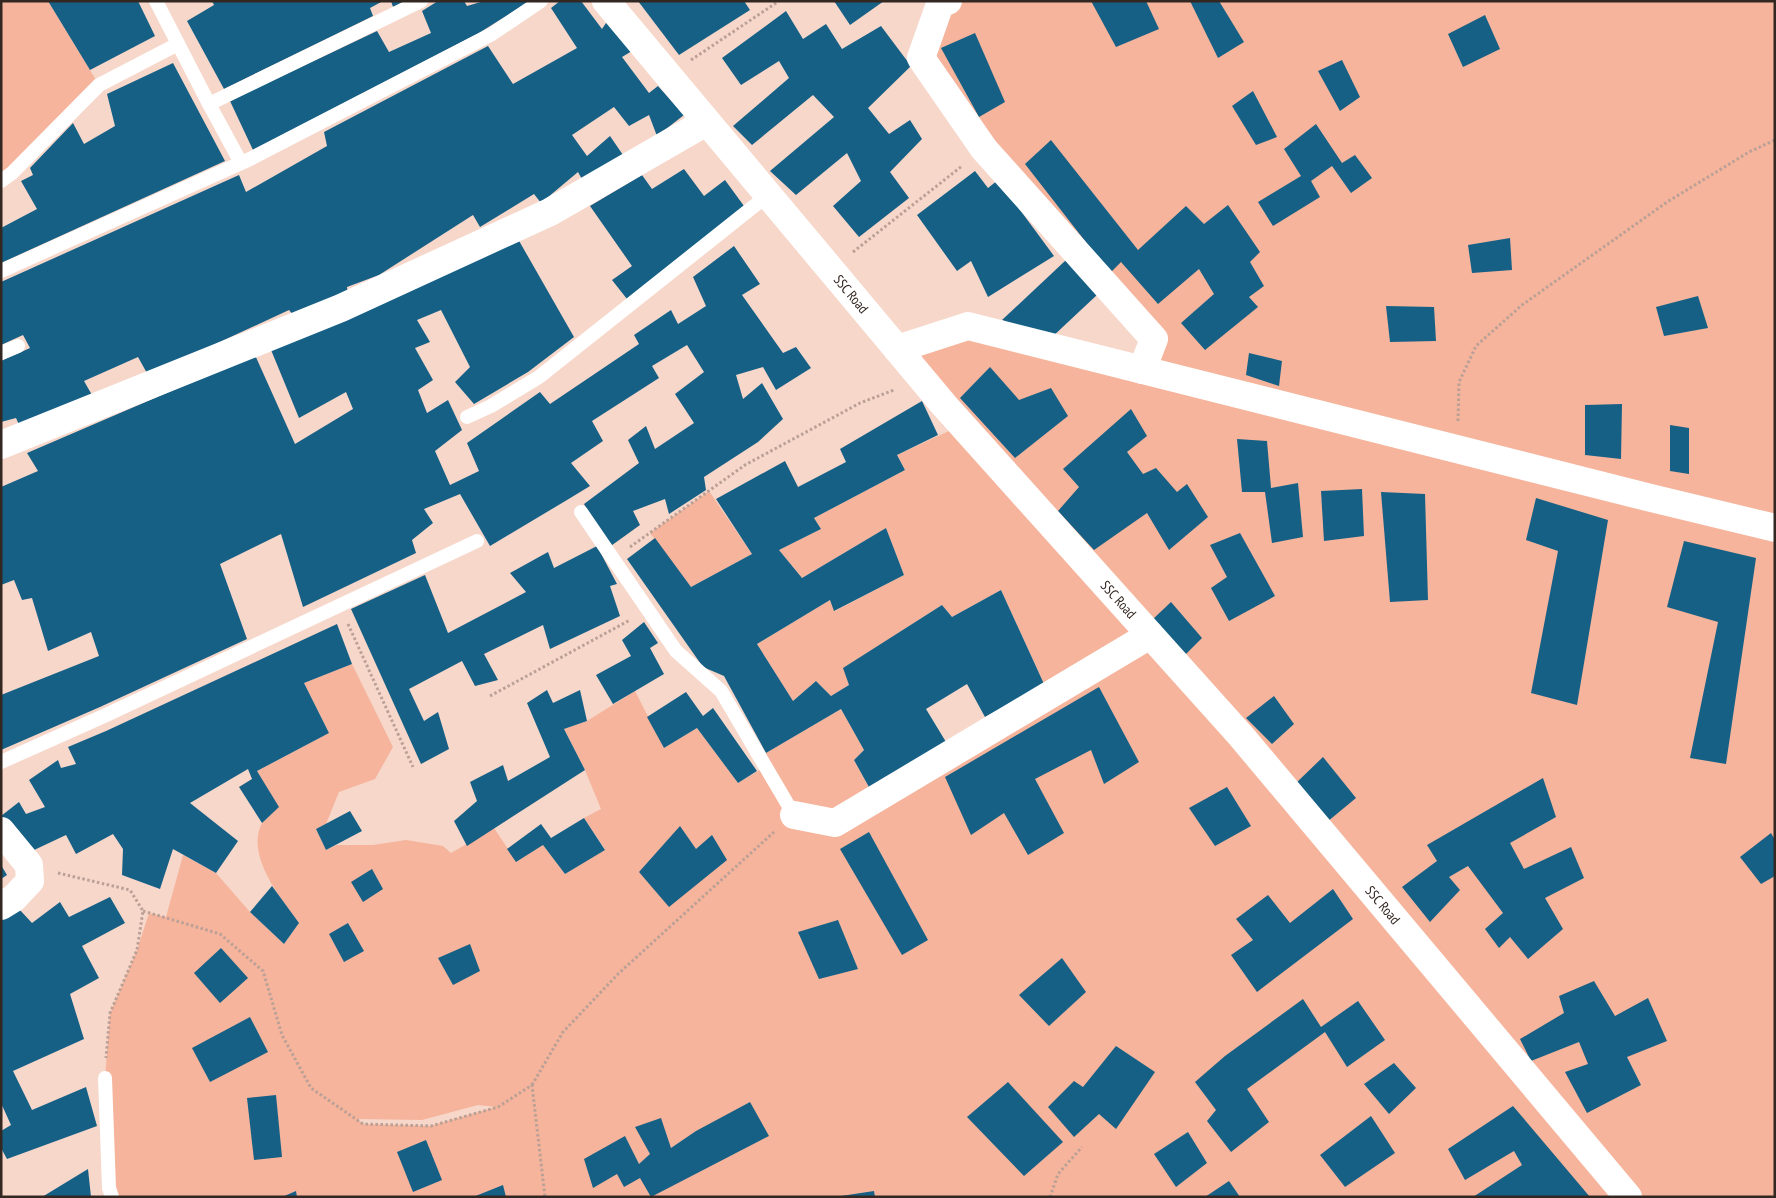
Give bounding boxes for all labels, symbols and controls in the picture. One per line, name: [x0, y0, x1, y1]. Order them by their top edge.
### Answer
street label: SSC Road: [830, 271, 872, 317]
street label: SSC Road: [1097, 577, 1140, 622]
street label: SSC Road: [1361, 882, 1404, 928]

